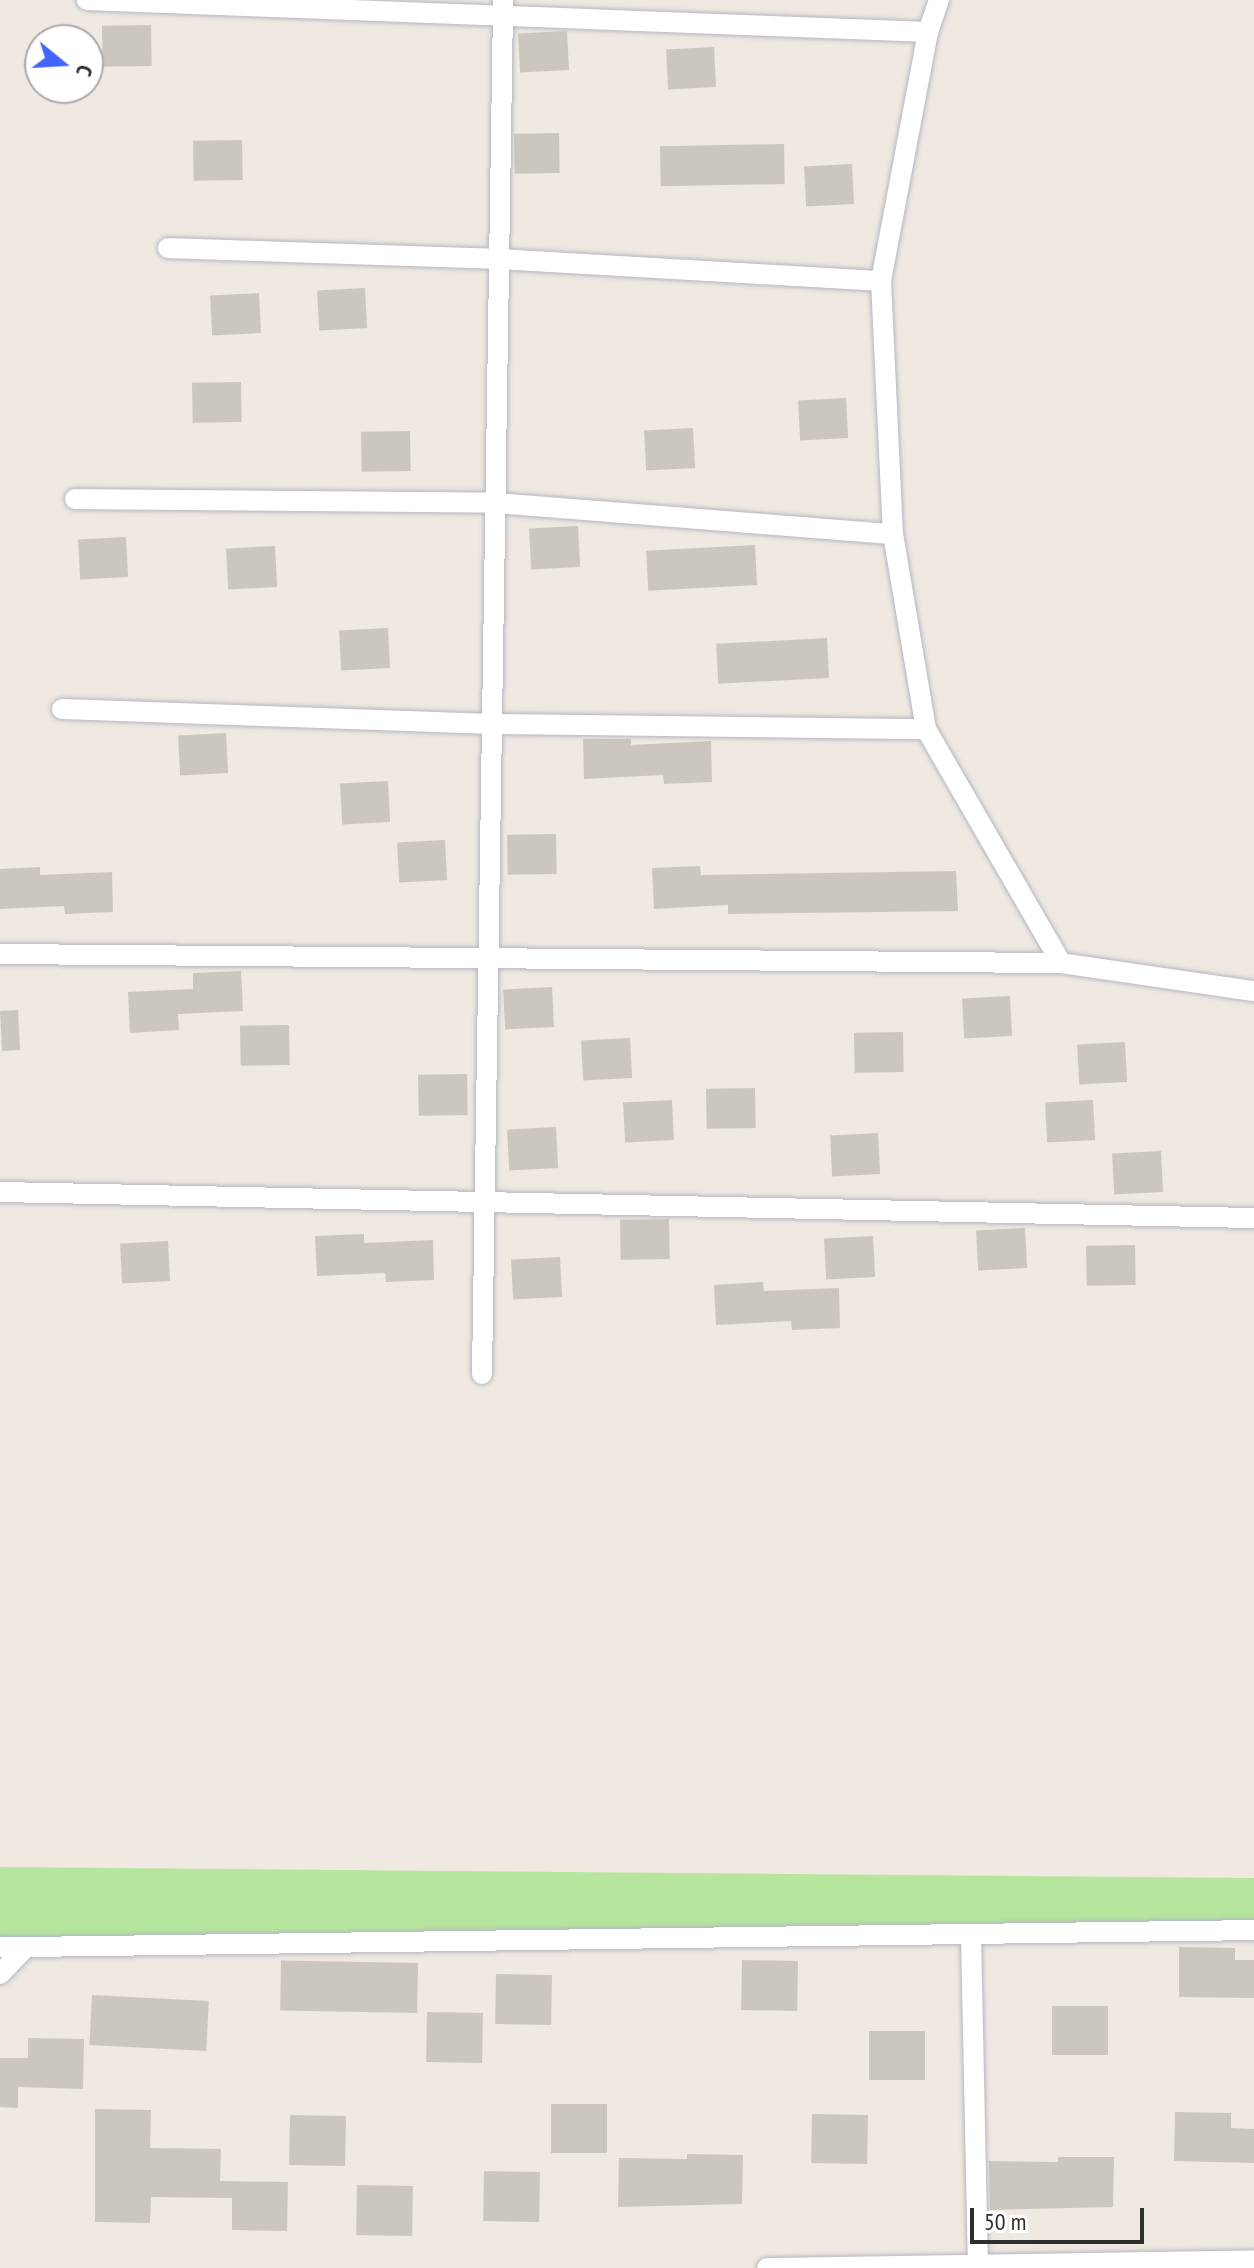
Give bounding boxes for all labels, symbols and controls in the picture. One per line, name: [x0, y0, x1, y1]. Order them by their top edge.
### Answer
north arrow: [24, 24, 104, 104]
text: С: [70, 62, 100, 80]
scale bar: [974, 2192, 1148, 2242]
text: 50 m: [984, 2206, 1026, 2237]

